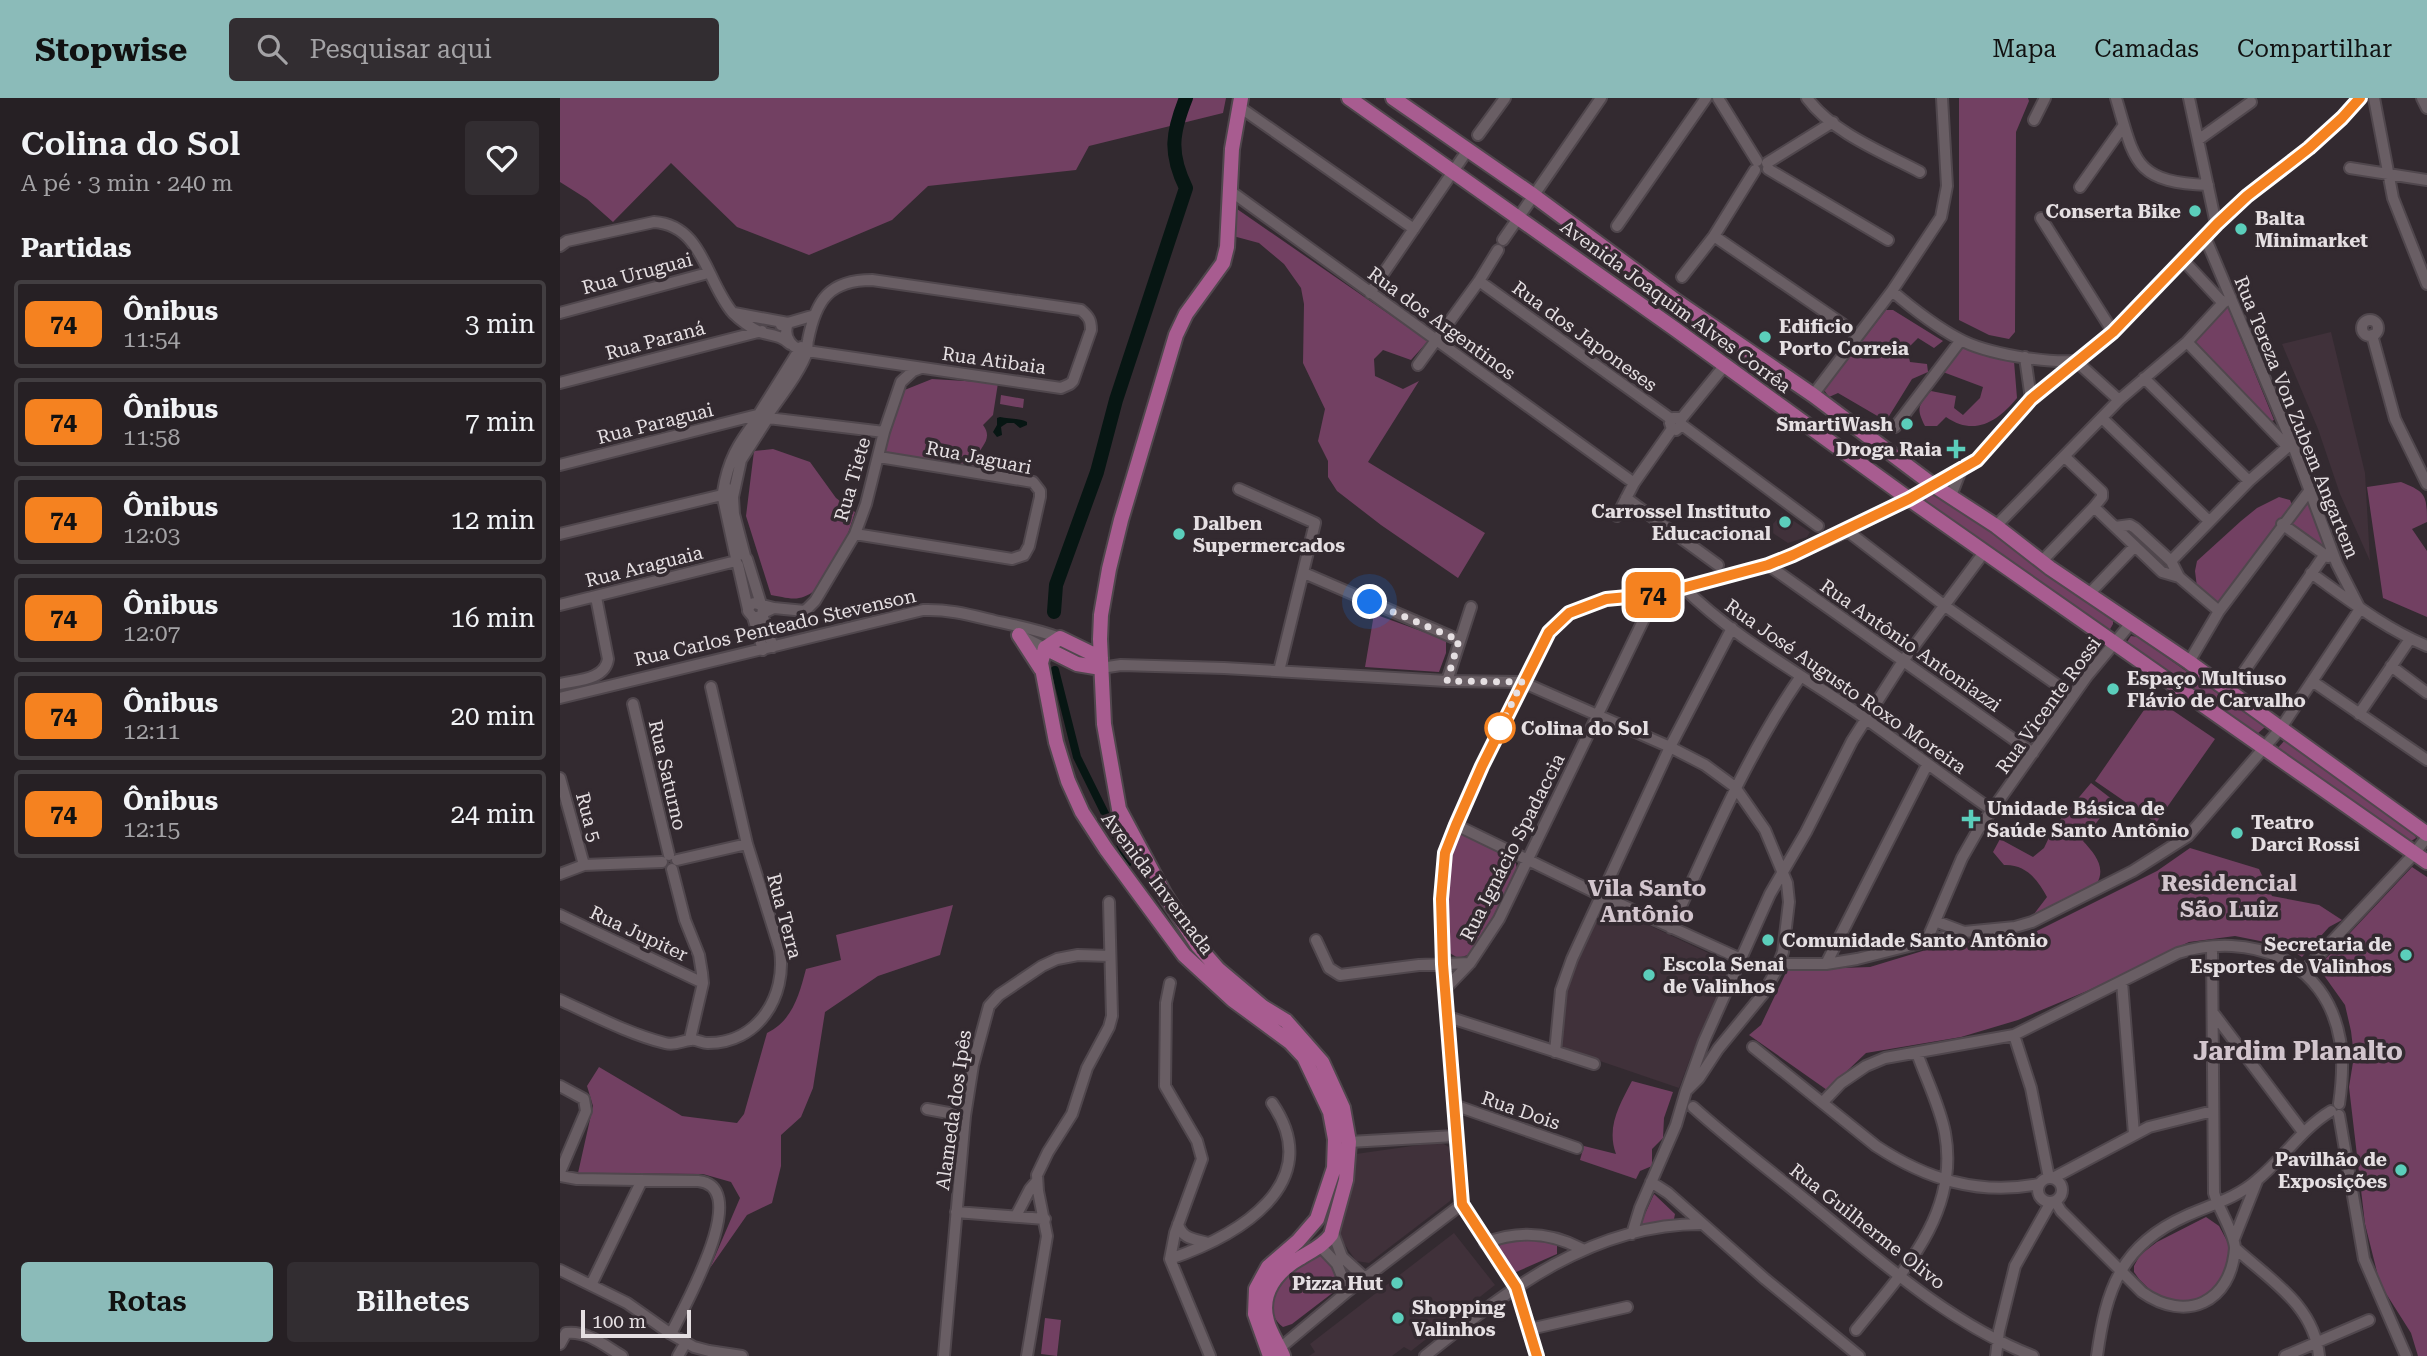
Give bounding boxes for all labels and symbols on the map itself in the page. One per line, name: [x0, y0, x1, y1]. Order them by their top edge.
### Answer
place label: Conserta Bike: [2045, 200, 2181, 223]
marker: Conserta Bike: [2187, 203, 2203, 219]
place label: Balta Minimarket: [2255, 207, 2368, 252]
street label: Avenida Joaquim Alves Corrêa: [1556, 215, 1796, 398]
marker: Balta Minimarket: [2233, 221, 2249, 237]
street label: Rua Uruguai: [579, 248, 695, 299]
street label: Rua dos Argentinos: [1363, 262, 1520, 385]
street label: Rua Tereza Von Zubem Angartem: [2229, 273, 2364, 562]
street label: Rua dos Japoneses: [1508, 276, 1662, 397]
place label: Edificio Porto Correia: [1779, 315, 1909, 360]
street label: Rua Paraná: [603, 316, 708, 365]
marker: Edificio Porto Correia: [1757, 329, 1773, 345]
street label: Rua Atibaia: [940, 342, 1048, 379]
street label: Rua Paraguai: [595, 398, 715, 449]
place label: SmartiWash: [1776, 413, 1893, 436]
marker: SmartiWash: [1899, 416, 1915, 432]
street label: Rua Tiete: [830, 434, 875, 524]
street label: Rua Jaguari: [924, 436, 1034, 479]
place label: Droga Raia: [1836, 438, 1942, 461]
marker: Droga Raia: [1948, 441, 1964, 457]
place label: Carrossel Instituto Educacional: [1591, 500, 1771, 545]
place label: Dalben Supermercados: [1193, 512, 1345, 557]
marker: Carrossel Instituto Educacional: [1777, 514, 1793, 530]
marker: Dalben Supermercados: [1171, 526, 1187, 542]
street label: Rua Araguaia: [583, 541, 706, 592]
line badge: 74: [1622, 572, 1684, 618]
street label: Rua Antônio Antoniazzi: [1816, 574, 2006, 717]
street label: Rua Carlos Penteado Stevenson: [632, 584, 918, 671]
your location: [1352, 584, 1387, 619]
street label: Rua José Augusto Roxo Moreira: [1721, 594, 1971, 779]
street label: Rua Vicente Rossi: [1991, 633, 2106, 778]
place label: Espaço Multiuso Flávio de Carvalho: [2127, 667, 2306, 712]
marker: Espaço Multiuso Flávio de Carvalho: [2105, 681, 2121, 697]
marker: Colina do Sol: [1485, 713, 1515, 743]
place label: Colina do Sol: [1521, 717, 1649, 740]
street label: Rua Saturno: [644, 718, 691, 833]
street label: Rua Ignácio Spadaccia: [1455, 749, 1570, 945]
street label: Rua 5: [571, 790, 606, 844]
place label: Unidade Básica de Saúde Santo Antônio: [1987, 797, 2189, 842]
street label: Avenida Invernada: [1097, 808, 1219, 960]
marker: Unidade Básica de Saúde Santo Antônio: [1961, 809, 1981, 829]
place label: Teatro Darci Rossi: [2251, 811, 2360, 856]
marker: Teatro Darci Rossi: [2229, 825, 2245, 841]
district label: Residencial São Luiz: [2161, 870, 2297, 923]
street label: Rua Terra: [762, 871, 807, 962]
district label: Vila Santo Antônio: [1588, 875, 1706, 928]
street label: Rua Jupiter: [586, 901, 692, 966]
place label: Comunidade Santo Antônio: [1782, 929, 2048, 952]
marker: Comunidade Santo Antônio: [1760, 932, 1776, 948]
place label: Secretaria de Esportes de Valinhos: [2190, 933, 2392, 978]
marker: Secretaria de Esportes de Valinhos: [2398, 947, 2414, 963]
place label: Escola Senai de Valinhos: [1663, 953, 1784, 998]
marker: Escola Senai de Valinhos: [1641, 967, 1657, 983]
street label: Alameda dos Ipês: [931, 1028, 976, 1192]
district label: Jardim Planalto: [2193, 1036, 2403, 1066]
street label: Rua Dois: [1479, 1086, 1563, 1135]
place label: Pavilhão de Exposições: [2275, 1148, 2387, 1193]
street label: Rua Guilherme Olivo: [1785, 1158, 1950, 1294]
marker: Pavilhão de Exposições: [2393, 1162, 2409, 1178]
place label: Pizza Hut: [1292, 1272, 1383, 1295]
marker: Pizza Hut: [1389, 1275, 1405, 1291]
place label: Shopping Valinhos: [1412, 1296, 1506, 1341]
scale bar: [581, 1307, 691, 1339]
marker: Shopping Valinhos: [1390, 1310, 1406, 1326]

